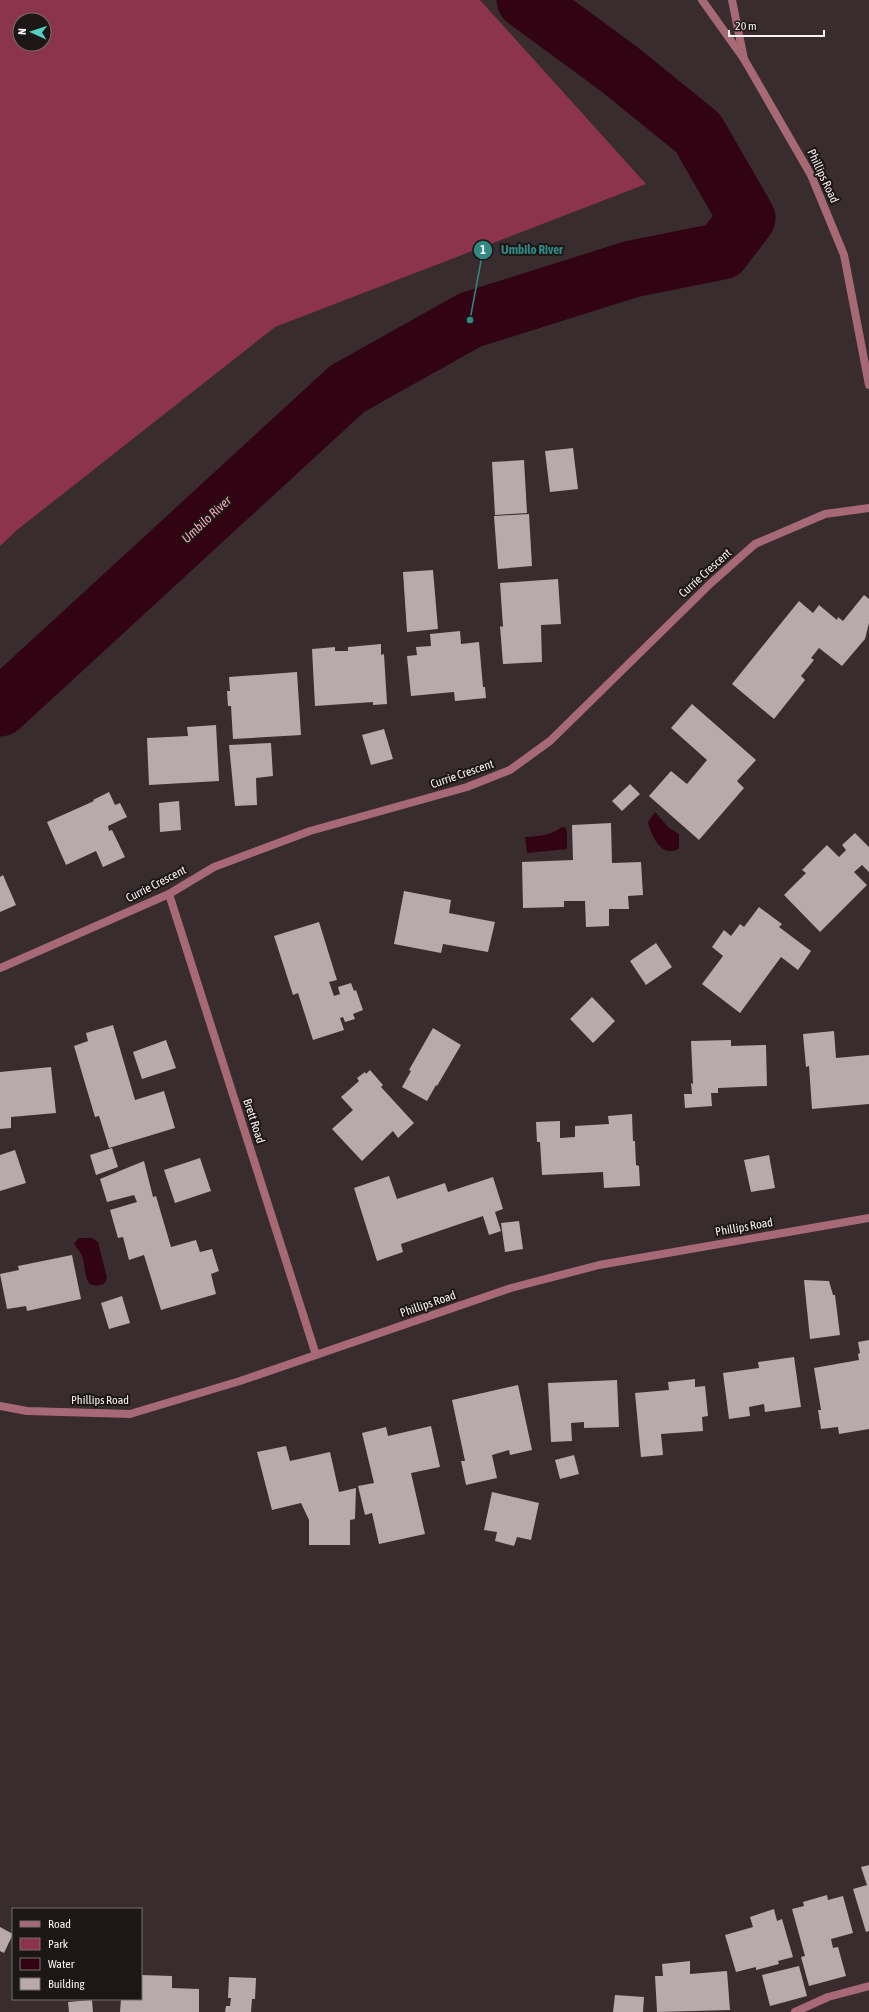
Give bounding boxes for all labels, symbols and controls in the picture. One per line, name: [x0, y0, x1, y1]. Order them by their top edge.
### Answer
north arrow: [12, 12, 52, 52]
scale bar: [729, 12, 824, 38]
text: 20 m: [735, 19, 757, 33]
text: N: [16, 28, 28, 35]
street label: Phillips Road: [804, 147, 842, 205]
callout: Umbilo River: [473, 237, 571, 262]
text: Umbilo River: [501, 242, 564, 257]
text: 1: [480, 243, 486, 257]
water label: Umbilo River: [179, 492, 235, 546]
street label: Currie Crescent: [676, 545, 735, 600]
street label: Currie Crescent: [429, 756, 496, 791]
street label: Currie Crescent: [123, 863, 189, 905]
street label: Brett Road: [240, 1097, 268, 1145]
street label: Phillips Road: [714, 1215, 774, 1239]
street label: Phillips Road: [398, 1288, 458, 1320]
street label: Phillips Road: [71, 1393, 129, 1407]
legend: [12, 1908, 142, 2000]
text: Road: [48, 1917, 71, 1931]
text: Park: [48, 1937, 69, 1951]
text: Water: [48, 1957, 75, 1971]
text: Building: [48, 1977, 86, 1991]

